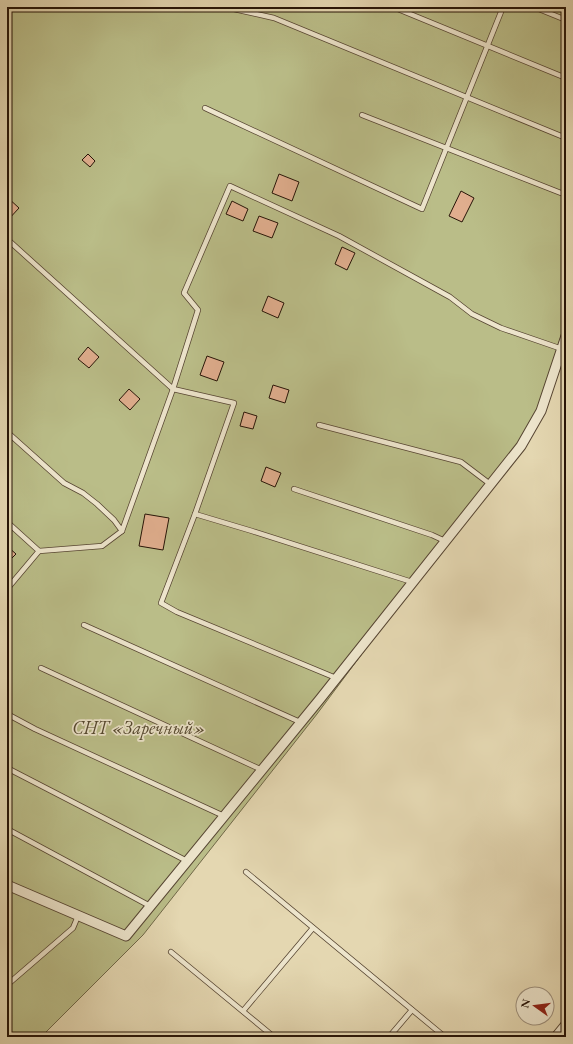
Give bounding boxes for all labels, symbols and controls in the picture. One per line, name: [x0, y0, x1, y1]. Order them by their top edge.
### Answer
park label: СНТ «Заречный»: [72, 716, 206, 740]
north arrow: [515, 986, 555, 1026]
text: N: [517, 997, 533, 1010]

